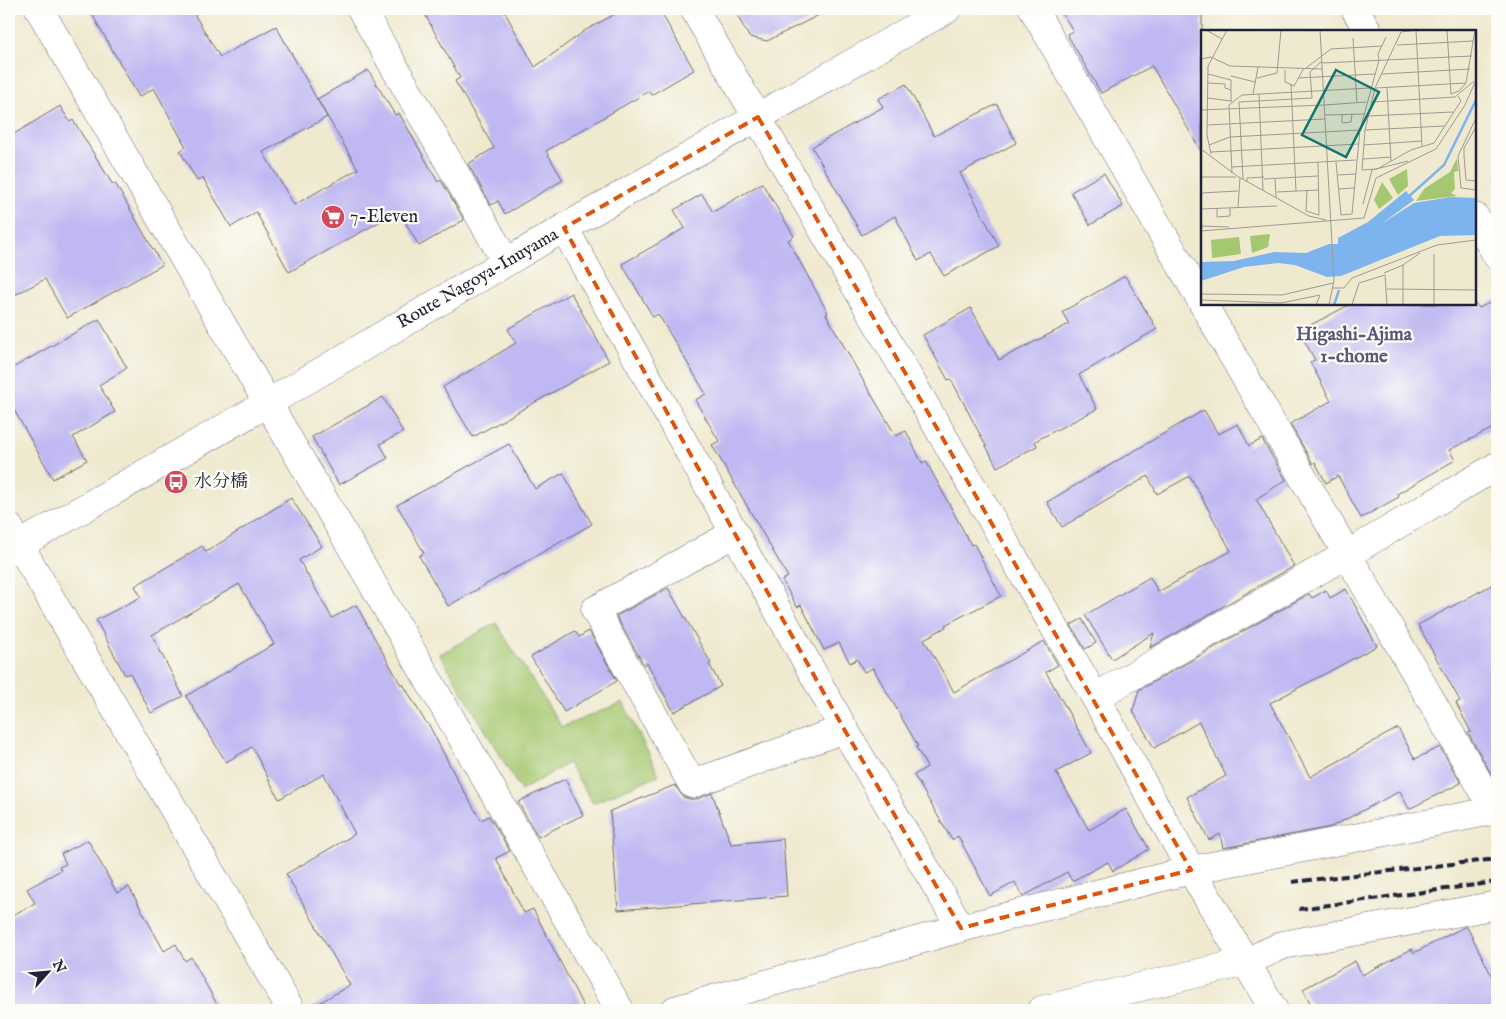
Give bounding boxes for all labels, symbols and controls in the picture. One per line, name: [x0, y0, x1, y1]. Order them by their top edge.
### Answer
inset map: [1201, 30, 1476, 305]
supermarket icon: 7-Eleven: [320, 204, 346, 230]
place label: 7-Eleven: [350, 206, 419, 229]
street label: Route Nagoya-Inuyama: [393, 223, 563, 335]
district label: Higashi-Ajima 1-chome: [1296, 323, 1413, 369]
bus stop icon: 水分橋: [163, 469, 189, 495]
place label: 水分橋: [194, 471, 248, 494]
north arrow: [22, 946, 72, 996]
text: N: [47, 956, 69, 976]

